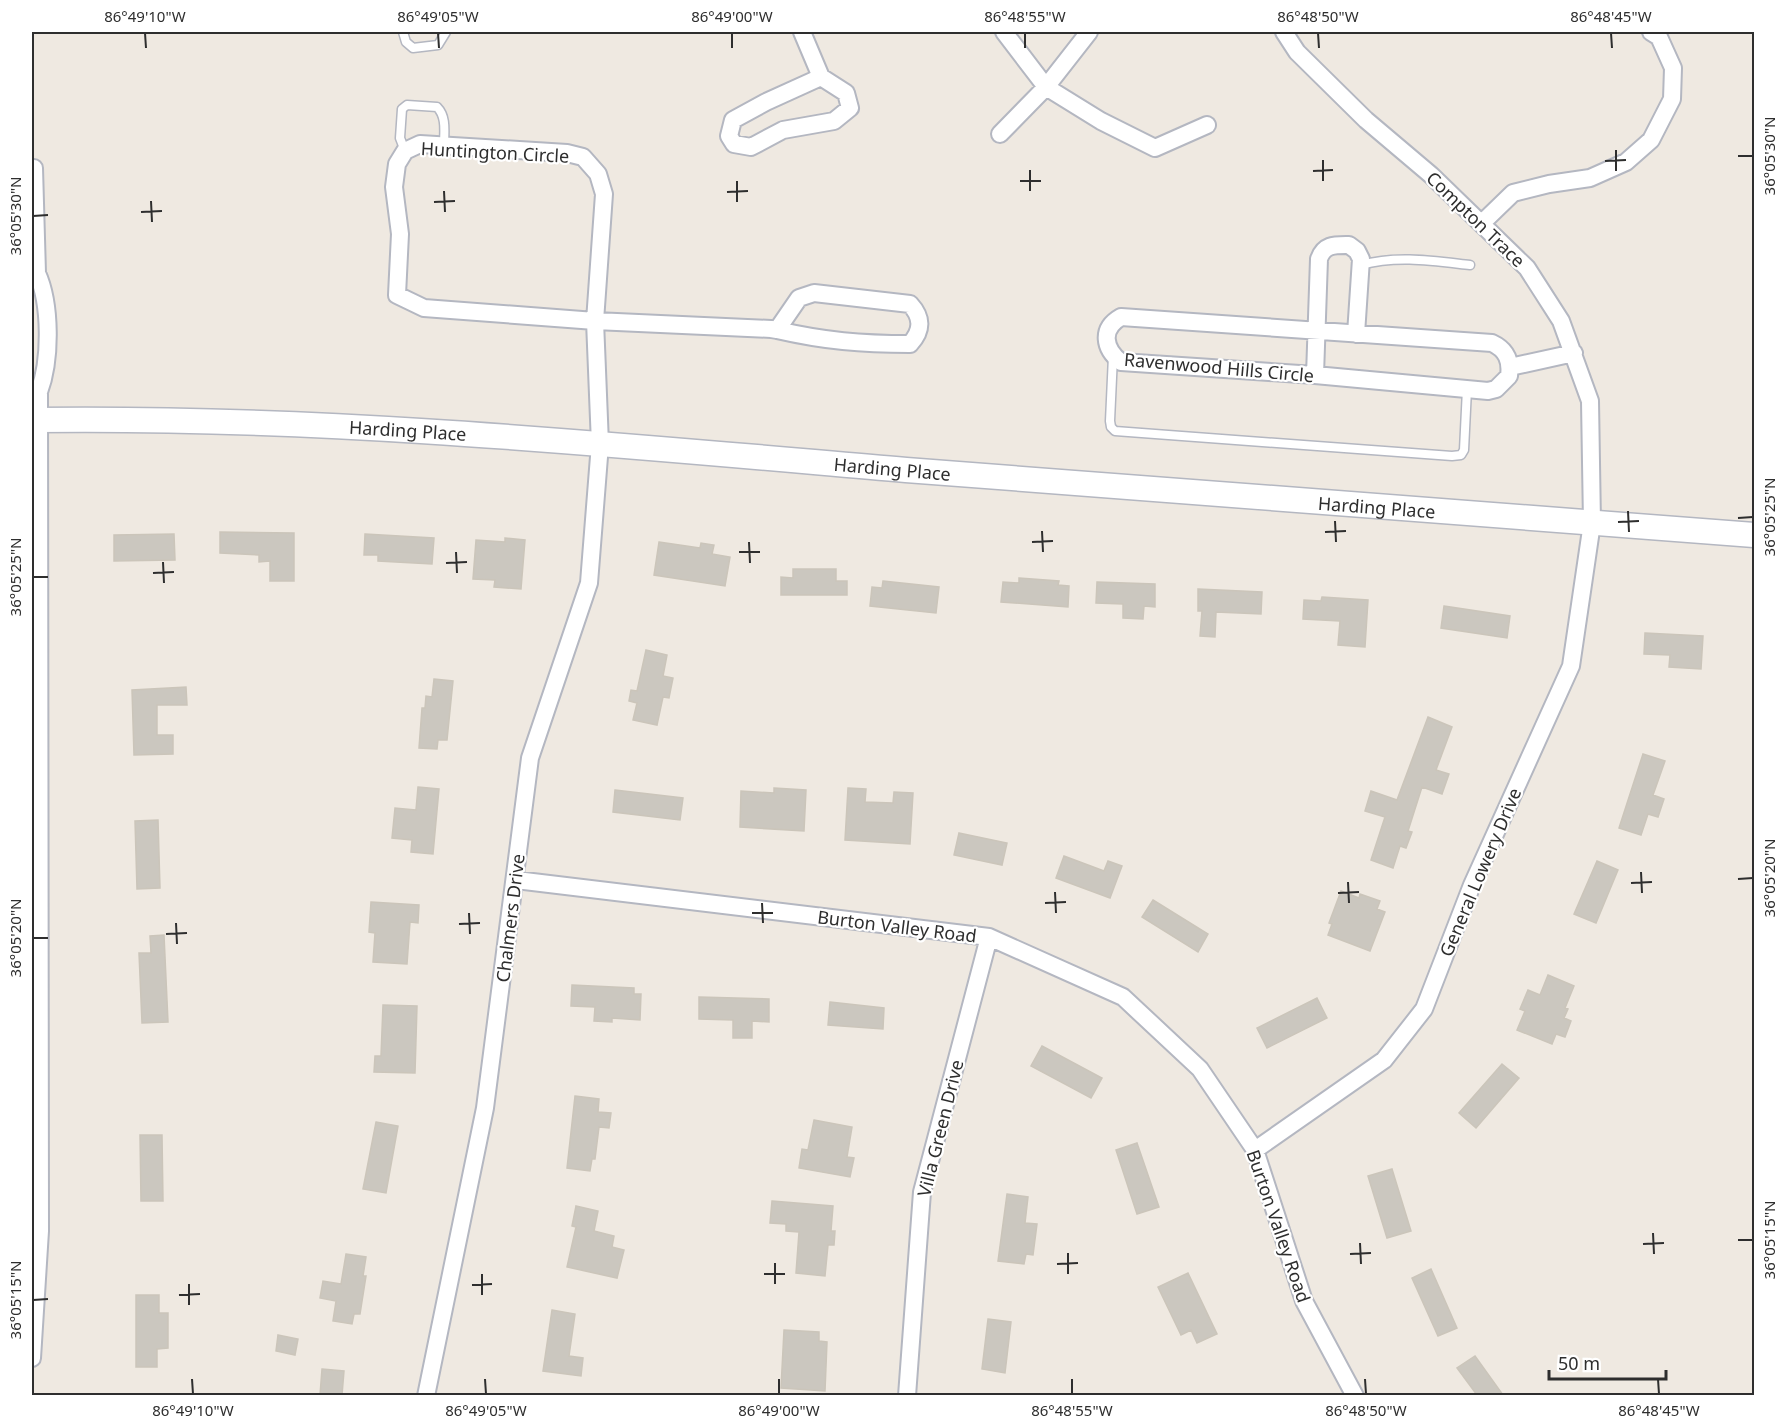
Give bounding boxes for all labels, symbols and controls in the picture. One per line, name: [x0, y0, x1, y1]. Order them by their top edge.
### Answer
text: 86°49'10"W: [104, 6, 186, 26]
text: 86°49'05"W: [397, 6, 479, 26]
text: 86°49'00"W: [691, 6, 773, 26]
text: 86°48'55"W: [984, 6, 1066, 26]
text: 86°48'50"W: [1277, 6, 1359, 26]
text: 86°48'45"W: [1570, 6, 1652, 26]
text: 36°05'30"N: [1759, 117, 1779, 195]
street label: Huntington Circle: [420, 136, 570, 168]
street label: Compton Trace: [1421, 166, 1531, 272]
text: 36°05'30"N: [5, 177, 25, 255]
street label: Ravenwood Hills Circle: [1123, 347, 1315, 387]
street label: Harding Place: [348, 415, 467, 446]
street label: Harding Place: [833, 452, 952, 486]
text: 36°05'25"N: [1759, 478, 1779, 556]
street label: Harding Place: [1317, 491, 1436, 523]
text: 36°05'25"N: [5, 538, 25, 616]
street label: General Lowery Drive: [1434, 784, 1526, 960]
text: 36°05'20"N: [1759, 839, 1779, 917]
street label: Chalmers Drive: [490, 852, 530, 984]
text: 36°05'20"N: [5, 899, 25, 977]
street label: Burton Valley Road: [816, 904, 978, 948]
street label: Villa Green Drive: [911, 1057, 969, 1199]
street label: Burton Valley Road: [1242, 1146, 1316, 1306]
text: 36°05'15"N: [1759, 1201, 1779, 1279]
text: 36°05'15"N: [5, 1261, 25, 1339]
scale bar: [1549, 1343, 1666, 1381]
text: 50 m: [1558, 1351, 1600, 1375]
text: 86°49'10"W: [152, 1400, 234, 1420]
text: 86°49'05"W: [445, 1400, 527, 1420]
text: 86°49'00"W: [738, 1400, 820, 1420]
text: 86°48'55"W: [1031, 1400, 1113, 1420]
text: 86°48'50"W: [1325, 1400, 1407, 1420]
text: 86°48'45"W: [1618, 1400, 1700, 1420]

